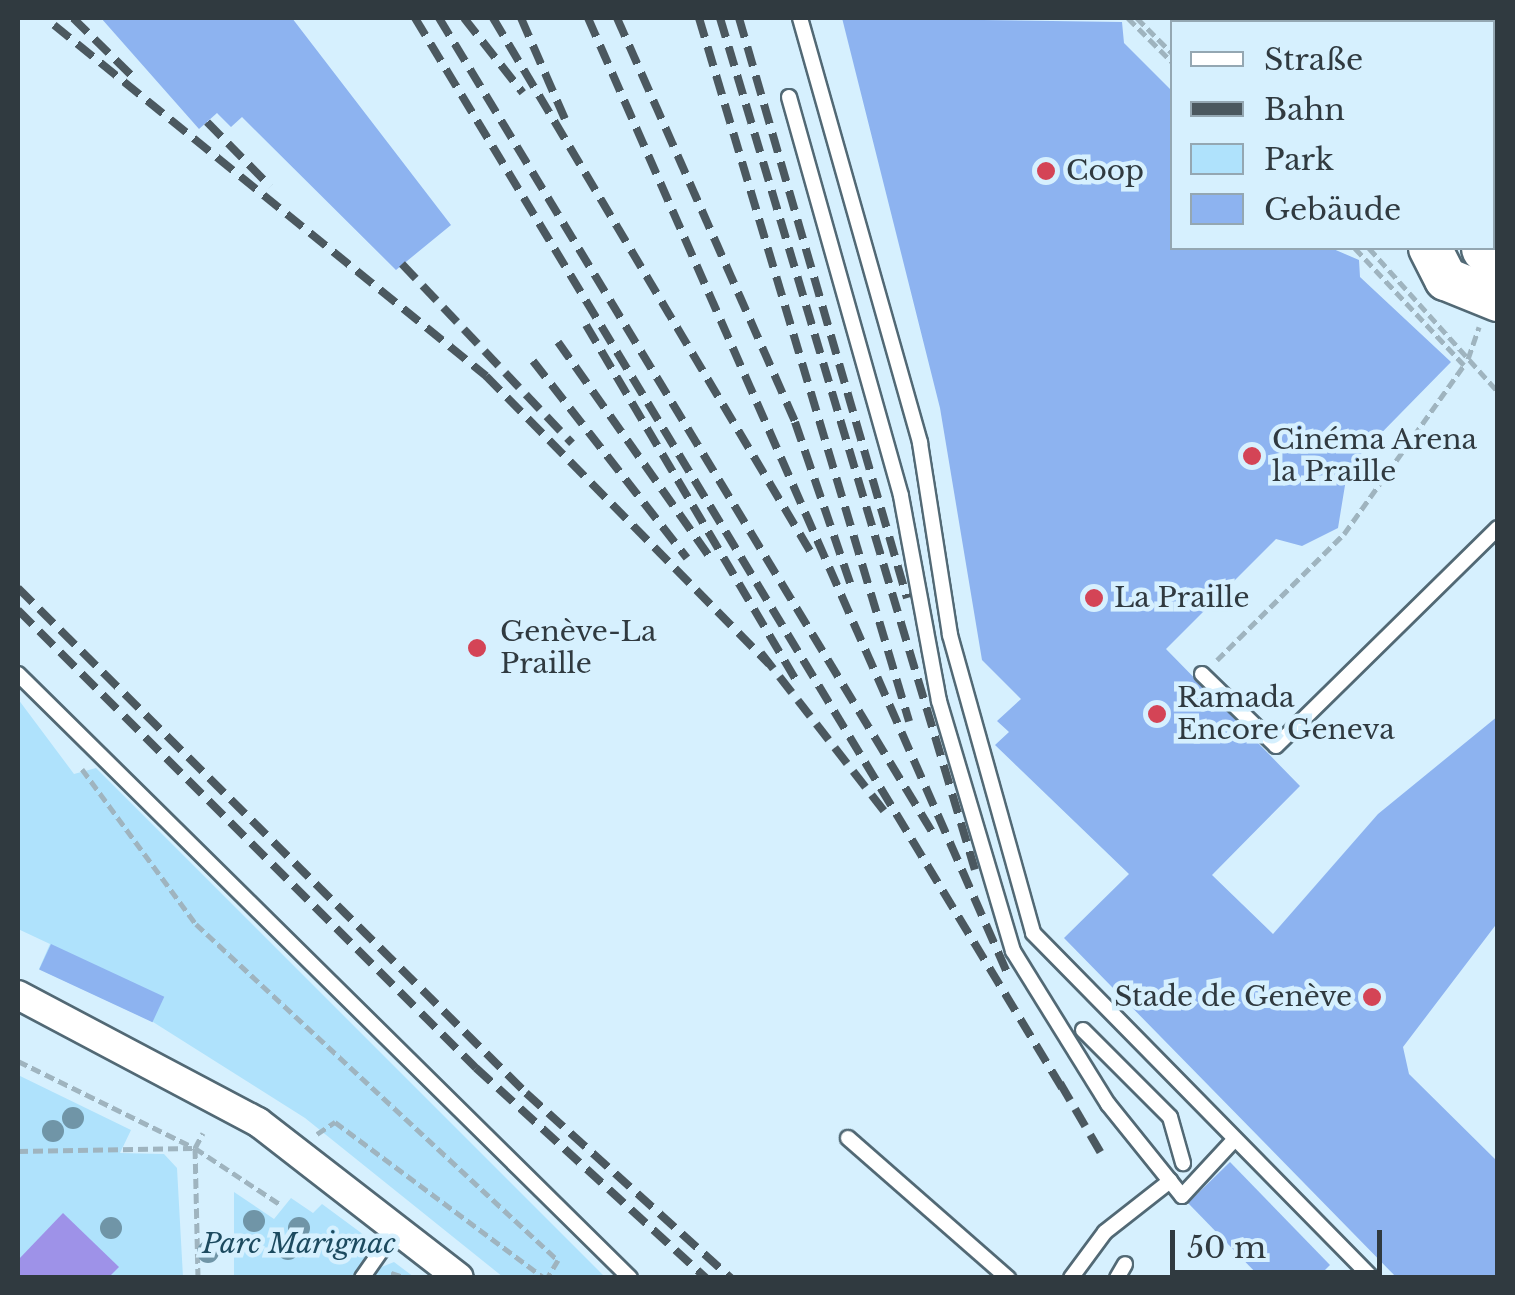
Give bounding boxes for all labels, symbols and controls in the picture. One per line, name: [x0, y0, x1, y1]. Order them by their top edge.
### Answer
legend: [1170, 20, 1495, 250]
text: Straße: [1264, 41, 1363, 78]
text: Bahn: [1264, 91, 1345, 128]
text: Park: [1264, 141, 1334, 178]
place label: Coop: [1066, 154, 1144, 188]
marker: Coop: [1035, 160, 1057, 182]
text: Gebäude: [1264, 191, 1401, 228]
place label: Cinéma Arena la Praille: [1272, 423, 1478, 489]
marker: Cinéma Arena la Praille: [1241, 445, 1263, 467]
place label: La Praille: [1114, 581, 1250, 615]
marker: La Praille: [1083, 587, 1105, 609]
place label: Genève-La Praille: [500, 615, 656, 681]
marker: Genève-La Praille: [464, 635, 490, 661]
place label: Ramada Encore Geneva: [1177, 681, 1395, 747]
marker: Ramada Encore Geneva: [1146, 703, 1168, 725]
place label: Stade de Genève: [1114, 980, 1352, 1014]
marker: Stade de Genève: [1361, 986, 1383, 1008]
scale bar: [1175, 1210, 1388, 1272]
park label: Parc Marignac: [202, 1227, 396, 1261]
text: 50 m: [1187, 1229, 1266, 1266]

